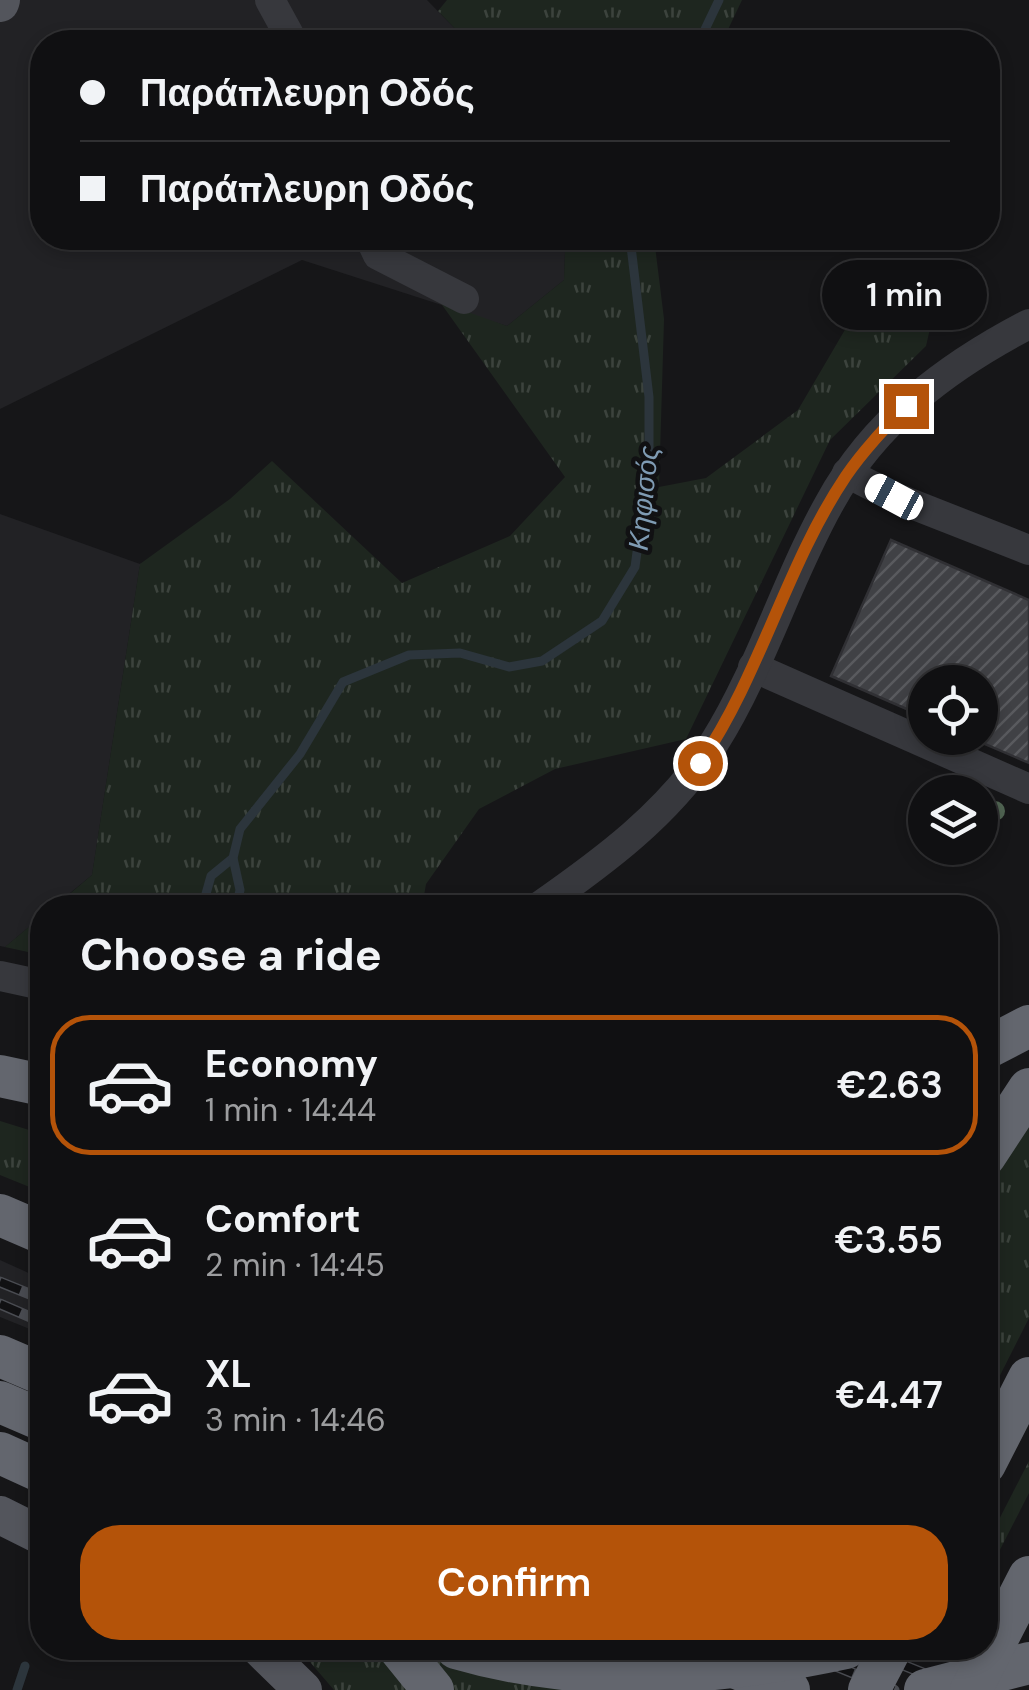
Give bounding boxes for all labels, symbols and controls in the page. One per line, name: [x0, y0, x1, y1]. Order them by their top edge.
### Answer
text: Παράπλευρη Οδός: [140, 68, 475, 118]
text: Παράπλευρη Οδός: [140, 164, 475, 214]
callout: 1 min: [824, 261, 988, 331]
text: 1 min: [866, 274, 943, 316]
route end: [884, 384, 929, 429]
water label: Κηφισός: [620, 444, 667, 552]
car: [860, 470, 928, 524]
map controls: [908, 665, 998, 865]
button: locate: [908, 665, 998, 755]
route start: [678, 741, 723, 786]
button: layers: [908, 775, 998, 865]
text: Choose a ride: [80, 925, 382, 984]
text: Economy: [205, 1039, 378, 1089]
icon: car: [85, 1040, 175, 1130]
text: €2.63: [837, 1060, 943, 1110]
text: 1 min · 14:44: [205, 1089, 376, 1131]
text: Comfort: [205, 1194, 361, 1244]
icon: car: [85, 1195, 175, 1285]
text: €3.55: [835, 1215, 943, 1265]
text: 2 min · 14:45: [205, 1244, 385, 1286]
text: XL: [205, 1349, 252, 1399]
icon: car: [85, 1350, 175, 1440]
text: €4.47: [835, 1370, 943, 1420]
text: 3 min · 14:46: [205, 1399, 386, 1441]
button: Confirm: [80, 1525, 948, 1640]

